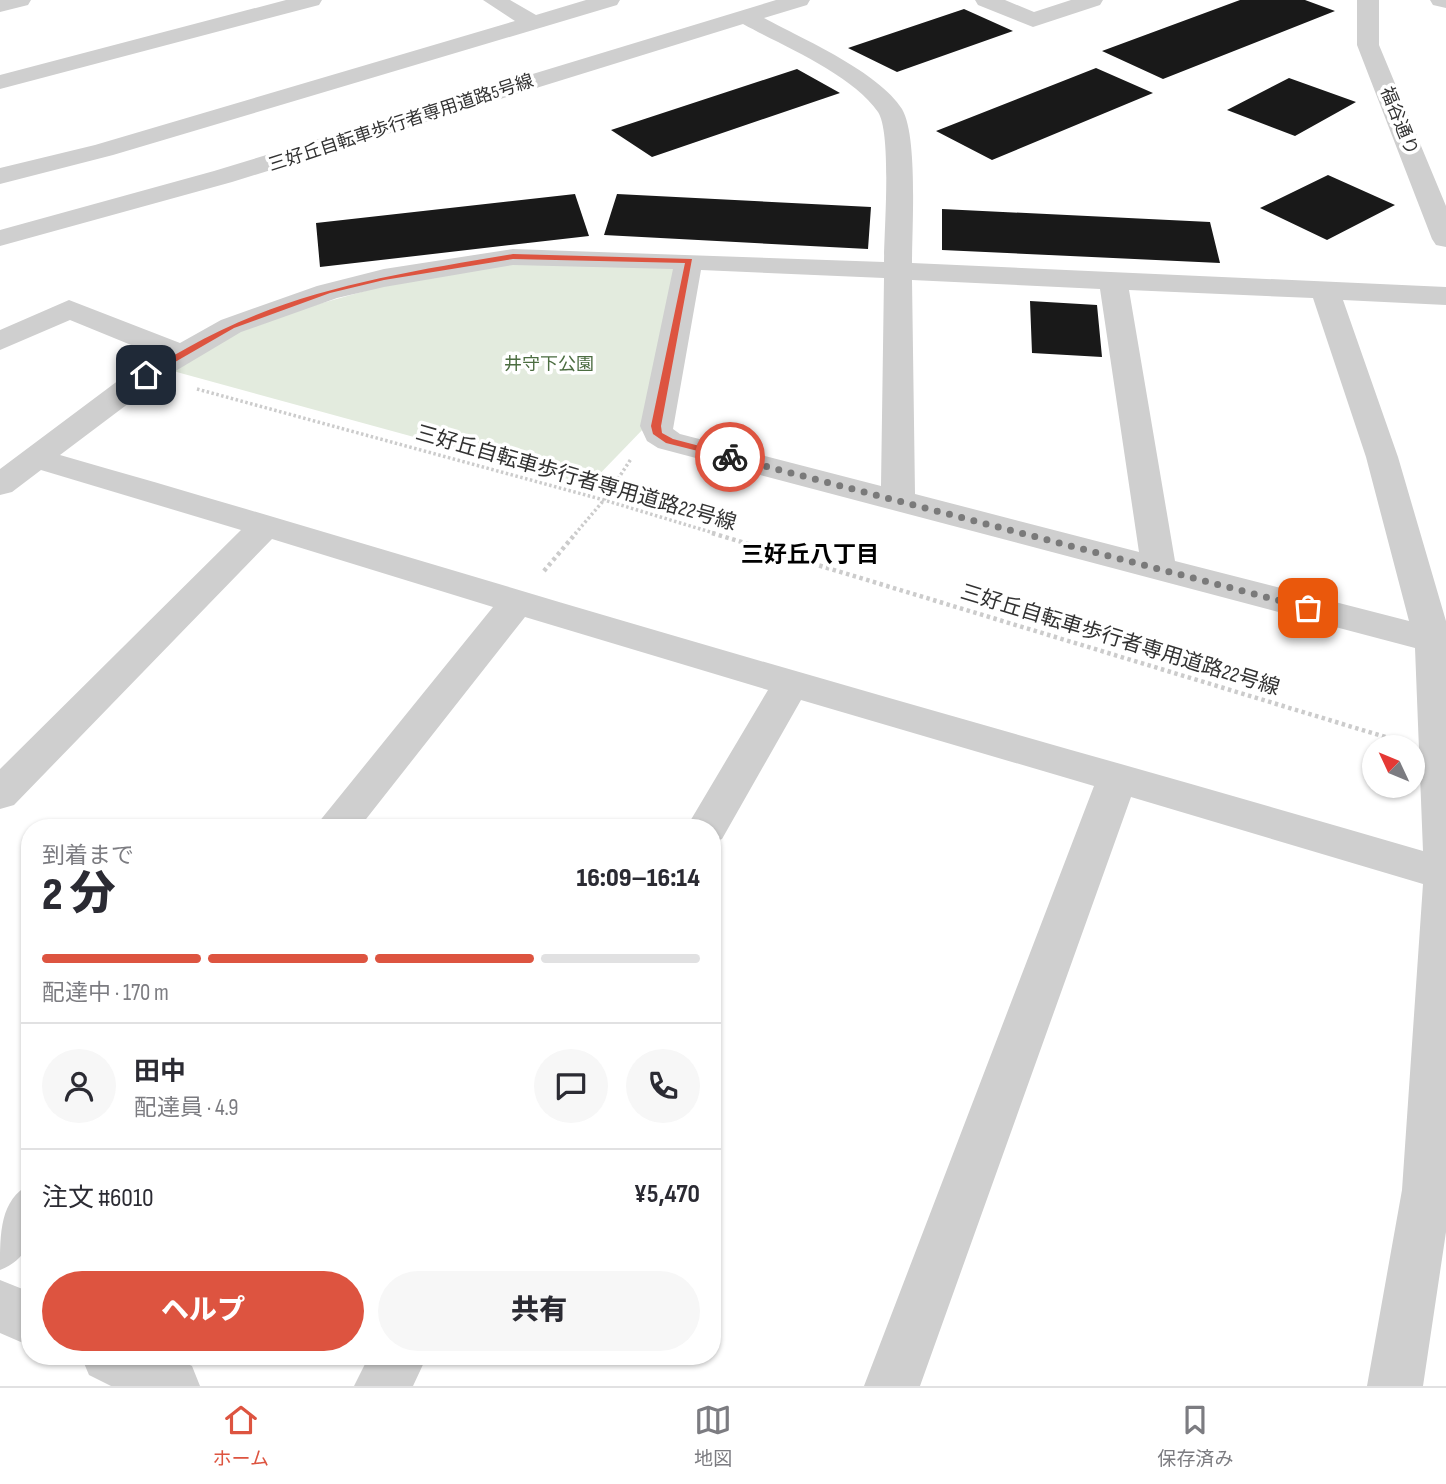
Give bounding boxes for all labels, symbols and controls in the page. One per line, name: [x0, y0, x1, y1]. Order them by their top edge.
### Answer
street label: 三好丘自転車歩行者専用道路5号線: [266, 70, 536, 176]
street label: 福谷通り: [1376, 84, 1422, 158]
pin: [116, 345, 176, 405]
park label: 井守下公園: [504, 354, 594, 375]
icon: home: [127, 356, 165, 394]
street label: 三好丘自転車歩行者専用道路22号線: [413, 420, 739, 536]
courier: [695, 422, 765, 492]
icon: bike: [711, 438, 749, 476]
district label: 三好丘八丁目: [741, 541, 879, 569]
pin: [1278, 578, 1338, 638]
street label: 三好丘自転車歩行者専用道路22号線: [957, 579, 1283, 701]
icon: bag: [1289, 589, 1327, 627]
north arrow: [1362, 735, 1424, 798]
map controls: [1362, 735, 1425, 798]
text: 到着まで: [42, 842, 134, 870]
text: 16:09–16:14: [577, 863, 700, 894]
text: 2 分: [42, 868, 116, 923]
text: 配達中 · 170 m: [42, 979, 169, 1007]
button: person: [42, 1049, 116, 1123]
button: chat: [534, 1049, 608, 1123]
button: phone: [626, 1049, 700, 1123]
text: 田中: [134, 1057, 186, 1088]
text: 配達員 · 4.9: [134, 1094, 239, 1122]
text: ¥5,470: [634, 1179, 700, 1210]
text: 注文 #6010: [42, 1183, 154, 1214]
button: ヘルプ: [42, 1271, 364, 1351]
button: 共有: [378, 1271, 700, 1351]
tab: ホーム: [213, 1401, 269, 1471]
tab: 地図: [694, 1401, 732, 1471]
tab: 保存済み: [1157, 1401, 1233, 1471]

